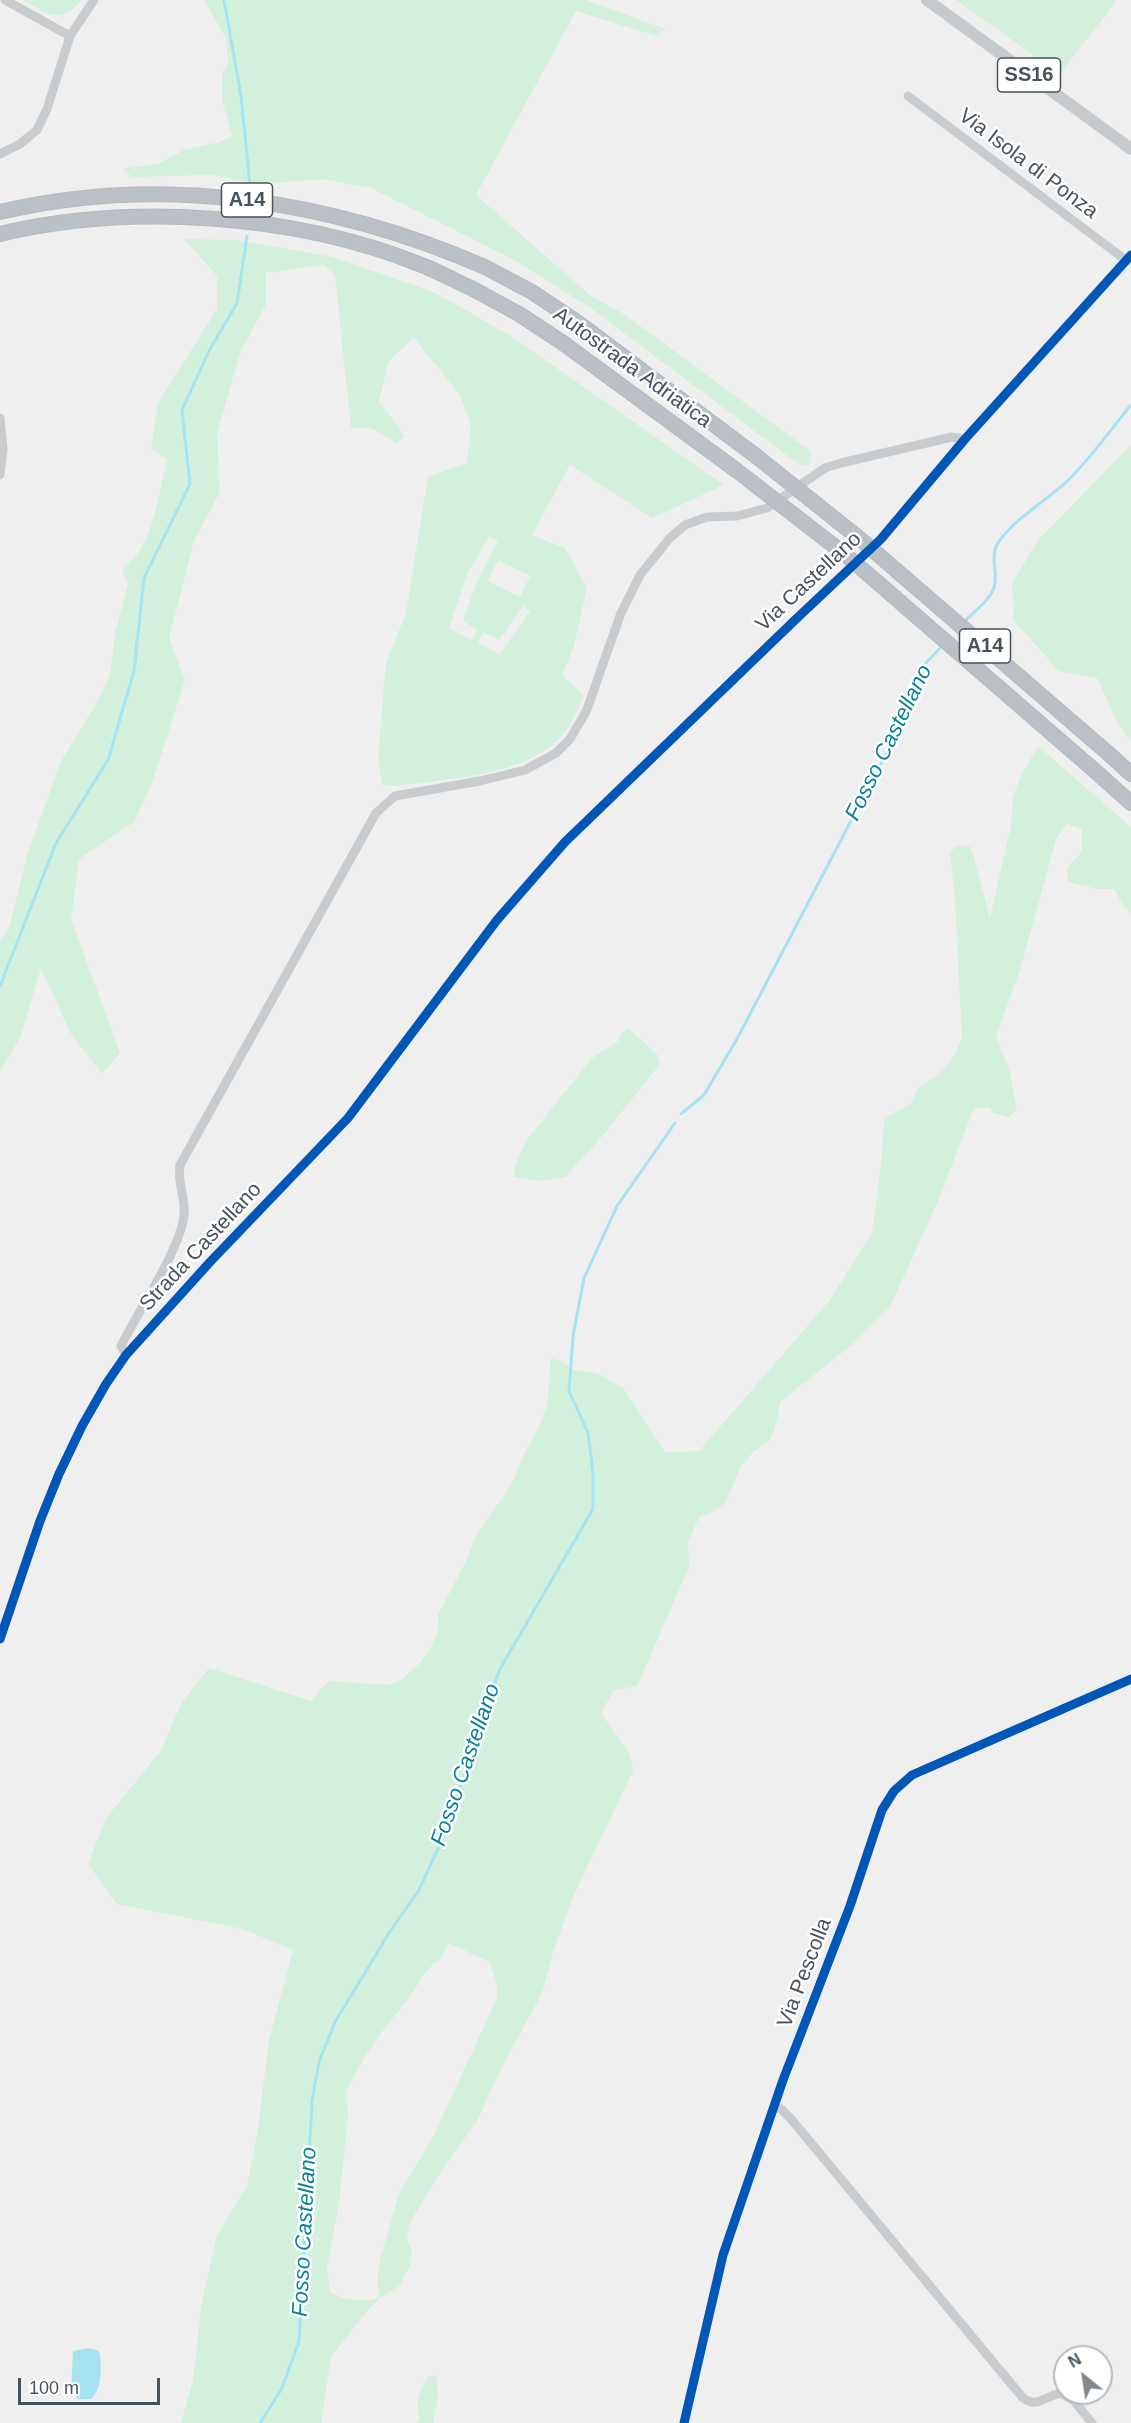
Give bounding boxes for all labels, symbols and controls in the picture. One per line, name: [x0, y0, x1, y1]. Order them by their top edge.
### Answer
road number: SS16: [998, 58, 1060, 92]
street label: Via Isola di Ponza: [953, 103, 1103, 225]
road number: A14: [222, 183, 272, 217]
street label: Autostrada Adriatica: [548, 302, 716, 434]
street label: Via Castellano: [751, 527, 867, 637]
road number: A14: [960, 629, 1010, 663]
water label: Fosso Castellano: [840, 661, 938, 825]
street label: Strada Castellano: [135, 1177, 267, 1317]
water label: Fosso Castellano: [426, 1680, 506, 1850]
street label: Via Pescolla: [773, 1915, 837, 2031]
water label: Fosso Castellano: [287, 2146, 323, 2318]
north arrow: [1053, 2345, 1113, 2405]
text: N: [1065, 2350, 1084, 2371]
scale bar: [21, 2366, 164, 2404]
text: 100 m: [29, 2378, 79, 2398]

